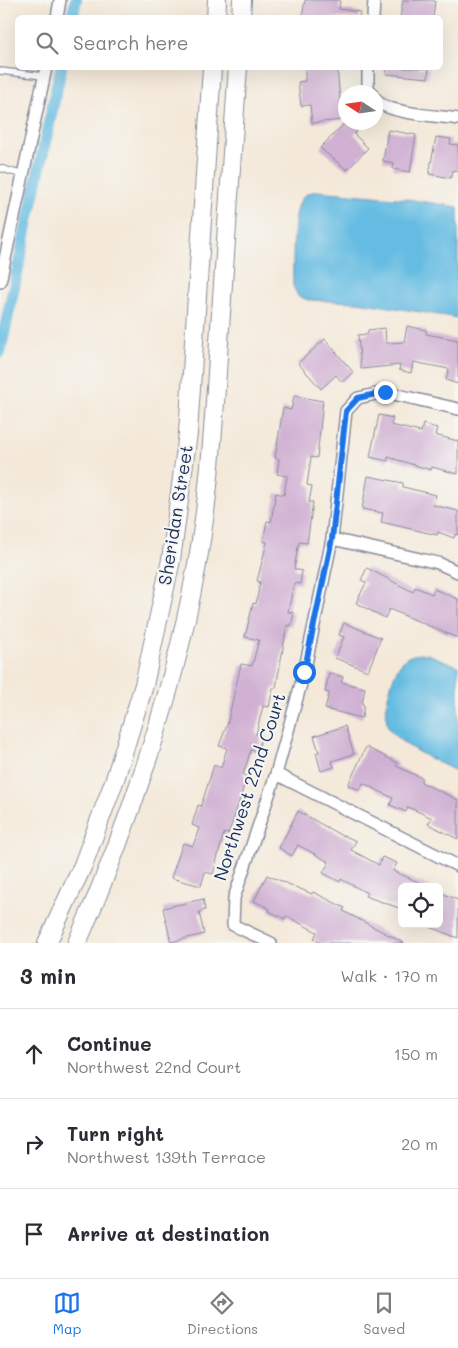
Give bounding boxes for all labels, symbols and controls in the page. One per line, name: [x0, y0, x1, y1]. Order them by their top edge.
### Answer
search box: [15, 15, 443, 70]
icon: search: [33, 29, 61, 57]
text: Search here: [73, 30, 189, 55]
north arrow: [338, 85, 383, 130]
route end: [374, 381, 397, 404]
street label: Sheridan Street: [152, 443, 198, 587]
route start: [293, 661, 316, 684]
street label: Northwest 22nd Court: [207, 690, 291, 884]
map controls: [398, 883, 443, 928]
button: locate: [398, 883, 443, 928]
text: 3 min: [20, 962, 76, 989]
text: Walk · 170 m: [340, 965, 438, 986]
text: Continue: [67, 1031, 152, 1056]
icon: ahead: [20, 1040, 48, 1068]
text: 150 m: [394, 1043, 438, 1064]
text: Northwest 22nd Court: [67, 1056, 241, 1077]
text: Turn right: [67, 1121, 164, 1146]
icon: right: [20, 1130, 48, 1158]
text: 20 m: [401, 1133, 438, 1154]
text: Northwest 139th Terrace: [67, 1146, 266, 1167]
icon: arrive: [20, 1220, 48, 1248]
text: Arrive at destination: [67, 1221, 270, 1246]
tab: Map: [53, 1289, 81, 1338]
tab: Directions: [187, 1289, 258, 1338]
tab: Saved: [364, 1289, 405, 1338]

